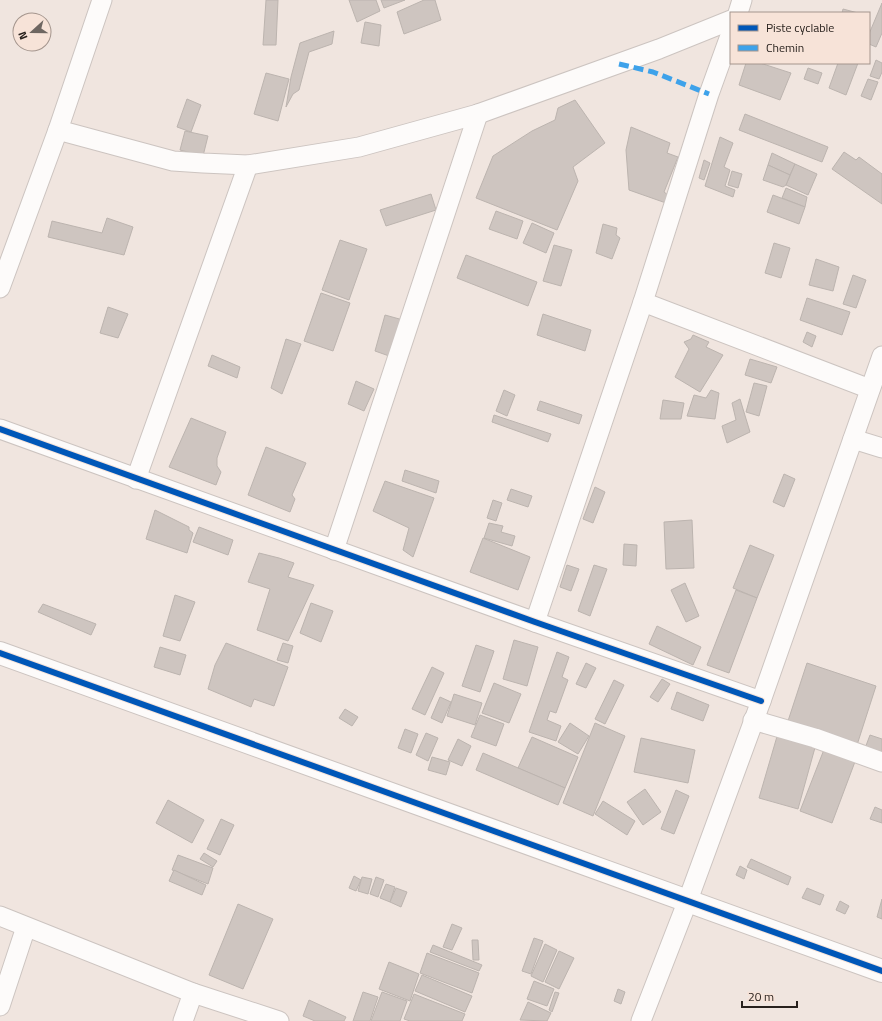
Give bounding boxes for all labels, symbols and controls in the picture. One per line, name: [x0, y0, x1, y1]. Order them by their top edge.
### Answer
north arrow: [12, 12, 52, 52]
legend: [730, 12, 870, 64]
text: Piste cyclable: [766, 18, 834, 37]
text: N: [14, 29, 31, 42]
text: Chemin: [766, 38, 804, 57]
scale bar: [742, 983, 797, 1009]
text: 20 m: [748, 987, 774, 1006]

